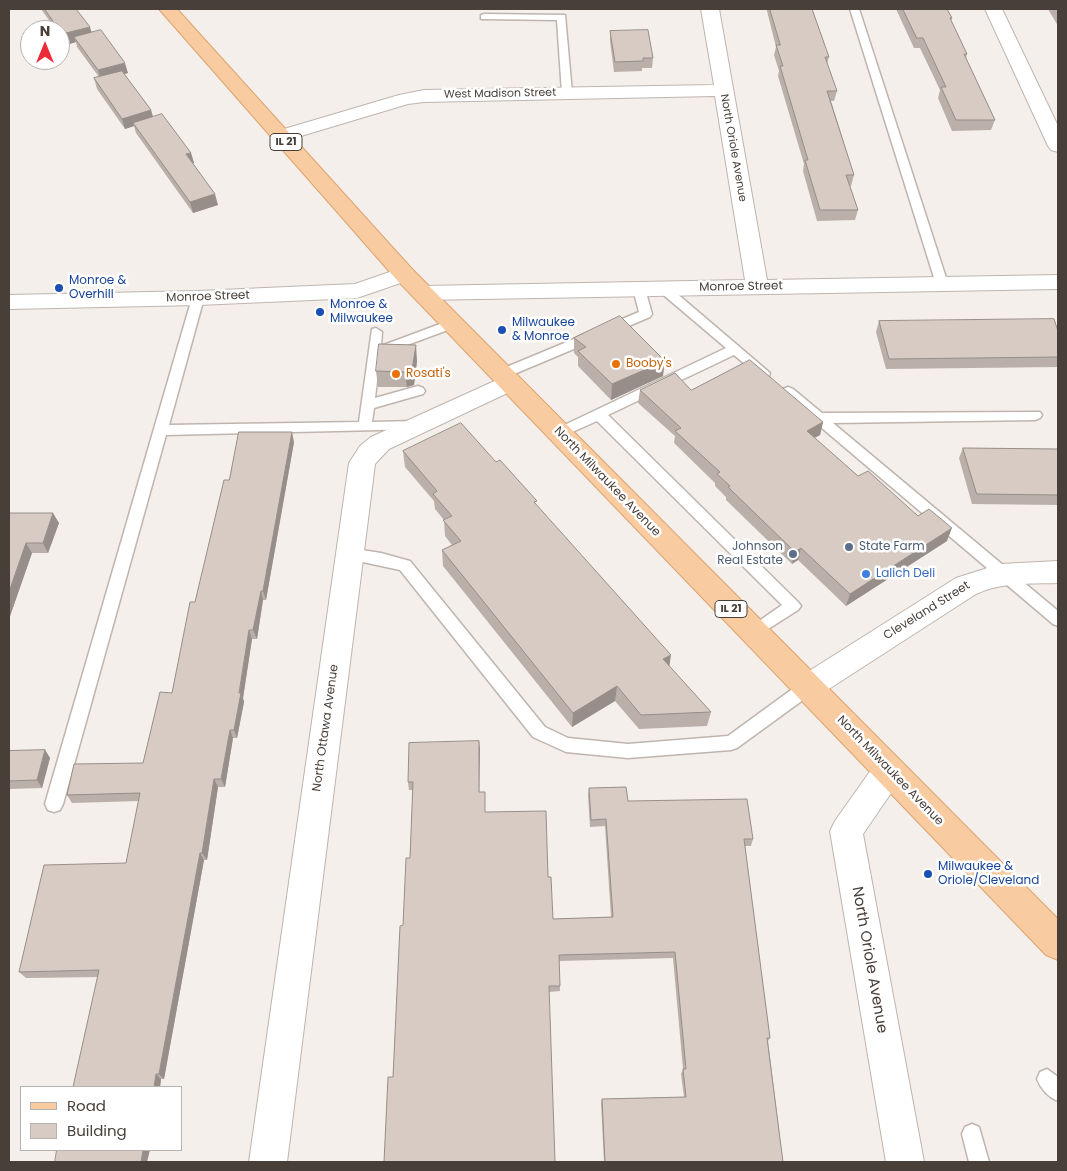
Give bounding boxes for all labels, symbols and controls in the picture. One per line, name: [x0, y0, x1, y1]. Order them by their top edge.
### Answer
north arrow: [20, 20, 70, 70]
text: N: [40, 21, 50, 41]
street label: West Madison Street: [444, 86, 556, 102]
street label: North Oriole Avenue: [717, 93, 749, 203]
road number: IL 21: [270, 134, 302, 150]
place label: Monroe & Overhill: [69, 274, 126, 302]
street label: Monroe Street: [699, 279, 783, 295]
marker: Monroe & Overhill: [53, 282, 65, 294]
street label: Monroe Street: [166, 288, 250, 306]
place label: Monroe & Milwaukee: [330, 298, 393, 326]
marker: Monroe & Milwaukee: [314, 306, 326, 318]
place label: Milwaukee & Monroe: [512, 316, 575, 344]
marker: Milwaukee & Monroe: [496, 324, 508, 336]
place label: Booby's: [626, 357, 672, 371]
marker: Booby's: [610, 358, 622, 370]
place label: Rosati's: [406, 367, 451, 381]
marker: Rosati's: [390, 368, 402, 380]
street label: North Milwaukee Avenue: [551, 424, 663, 540]
place label: Johnson Real Estate: [717, 540, 783, 568]
place label: State Farm: [859, 540, 925, 554]
marker: State Farm: [843, 541, 855, 553]
marker: Johnson Real Estate: [787, 548, 799, 560]
place label: Lalich Deli: [876, 567, 935, 581]
marker: Lalich Deli: [860, 568, 872, 580]
street label: Cleveland Street: [881, 579, 973, 643]
road number: IL 21: [715, 600, 747, 618]
street label: North Ottawa Avenue: [310, 663, 342, 793]
street label: North Milwaukee Avenue: [834, 713, 946, 829]
place label: Milwaukee & Oriole/Cleveland: [938, 860, 1039, 888]
marker: Milwaukee & Oriole/Cleveland: [922, 868, 934, 880]
street label: North Oriole Avenue: [847, 885, 891, 1035]
legend: [20, 1086, 182, 1151]
text: Road: [67, 1095, 106, 1116]
text: Building: [67, 1120, 127, 1141]

